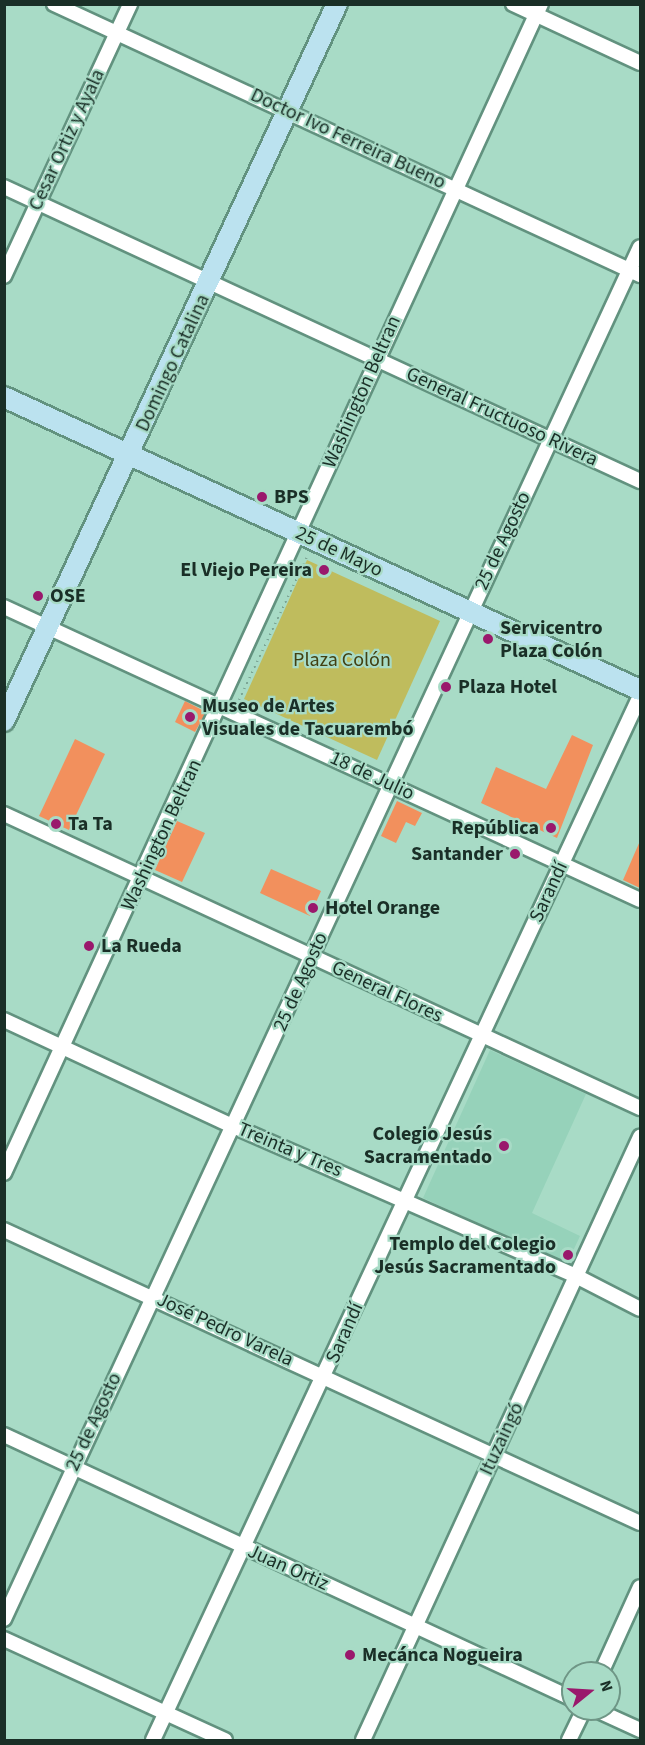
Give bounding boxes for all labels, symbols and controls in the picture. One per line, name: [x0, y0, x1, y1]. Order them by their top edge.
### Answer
street label: Cesar Ortiz y Ayala: [24, 65, 110, 215]
street label: Doctor Ivo Ferreira Bueno: [247, 83, 449, 195]
street label: Domingo Catalina: [131, 290, 215, 436]
street label: Washington Beltran: [318, 312, 406, 472]
street label: General Fructuoso Rivera: [402, 362, 602, 472]
place label: BPS: [274, 485, 309, 509]
street label: 25 de Agosto: [470, 488, 536, 594]
marker: BPS: [255, 490, 269, 504]
street label: 25 de Mayo: [292, 521, 386, 583]
place label: El Viejo Pereira: [180, 558, 312, 582]
marker: El Viejo Pereira: [317, 563, 331, 577]
place label: OSE: [50, 584, 86, 608]
marker: OSE: [31, 589, 45, 603]
place label: Servicentro Plaza Colón: [500, 616, 603, 663]
marker: Servicentro Plaza Colón: [481, 632, 495, 646]
park label: Plaza Colón: [293, 648, 391, 672]
place label: Plaza Hotel: [458, 675, 557, 699]
marker: Plaza Hotel: [439, 680, 453, 694]
place label: Museo de Artes Visuales de Tacuarembó: [202, 694, 414, 741]
marker: Museo de Artes Visuales de Tacuarembó: [183, 710, 197, 724]
street label: 18 de Julio: [326, 746, 418, 806]
street label: Washington Beltran: [116, 756, 208, 914]
place label: Ta Ta: [68, 812, 113, 836]
place label: República: [451, 816, 539, 840]
marker: Ta Ta: [49, 817, 63, 831]
marker: República: [544, 821, 558, 835]
place label: Santander: [411, 842, 503, 866]
marker: Santander: [508, 847, 522, 861]
street label: Sarandí: [525, 858, 573, 926]
place label: Hotel Orange: [325, 896, 440, 920]
marker: Hotel Orange: [306, 901, 320, 915]
street label: 25 de Agosto: [269, 929, 333, 1035]
place label: La Rueda: [101, 934, 182, 958]
marker: La Rueda: [82, 939, 96, 953]
street label: General Flores: [328, 956, 446, 1028]
street label: Treinta y Tres: [234, 1117, 346, 1183]
place label: Colegio Jesús Sacramentado: [364, 1122, 492, 1169]
marker: Colegio Jesús Sacramentado: [497, 1139, 511, 1153]
place label: Templo del Colegio Jesús Sacramentado: [374, 1232, 556, 1279]
marker: Templo del Colegio Jesús Sacramentado: [561, 1248, 575, 1262]
street label: José Pedro Varela: [153, 1288, 297, 1372]
street label: Sarandí: [321, 1299, 369, 1367]
street label: 25 de Agosto: [61, 1369, 127, 1475]
street label: Ituzaingó: [475, 1399, 529, 1479]
street label: Juan Ortiz: [244, 1540, 332, 1596]
place label: Mecánca Nogueira: [362, 1643, 523, 1667]
marker: Mecánca Nogueira: [343, 1648, 357, 1662]
north arrow: [561, 1661, 621, 1721]
text: N: [594, 1678, 618, 1695]

